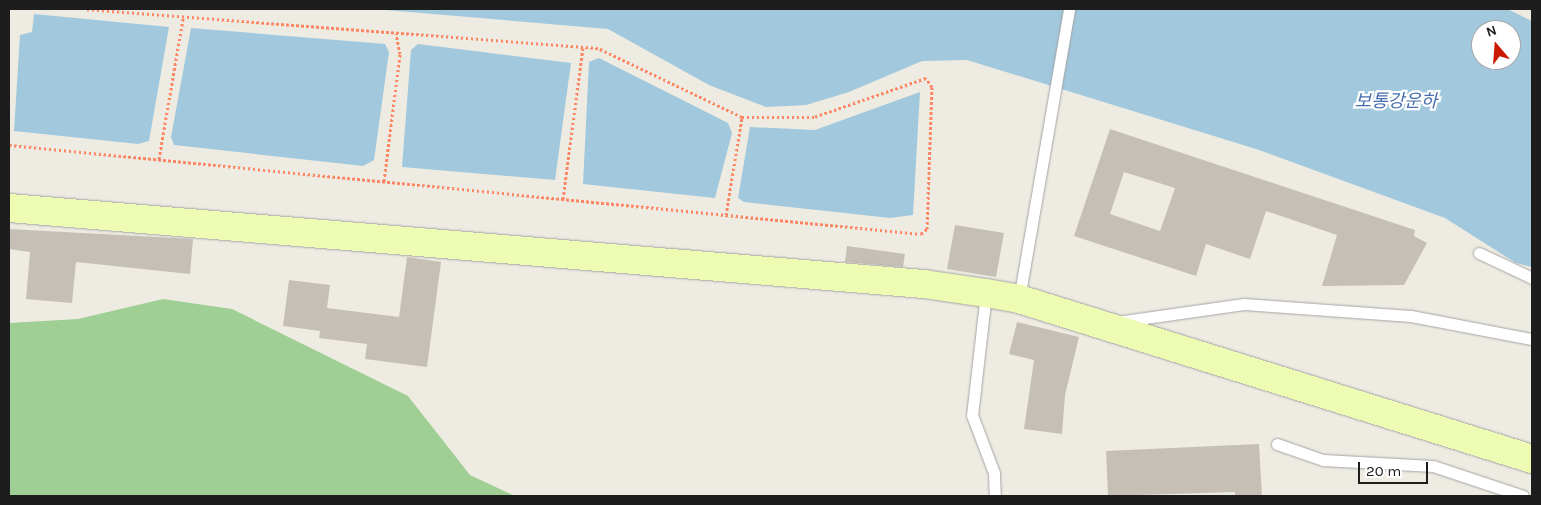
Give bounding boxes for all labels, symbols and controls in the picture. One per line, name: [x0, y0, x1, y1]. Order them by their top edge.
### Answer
north arrow: [1471, 20, 1521, 70]
text: N: [1484, 22, 1499, 41]
water label: 보통강운하: [1355, 90, 1437, 112]
scale bar: [1361, 452, 1431, 484]
text: 20 m: [1366, 462, 1401, 480]

